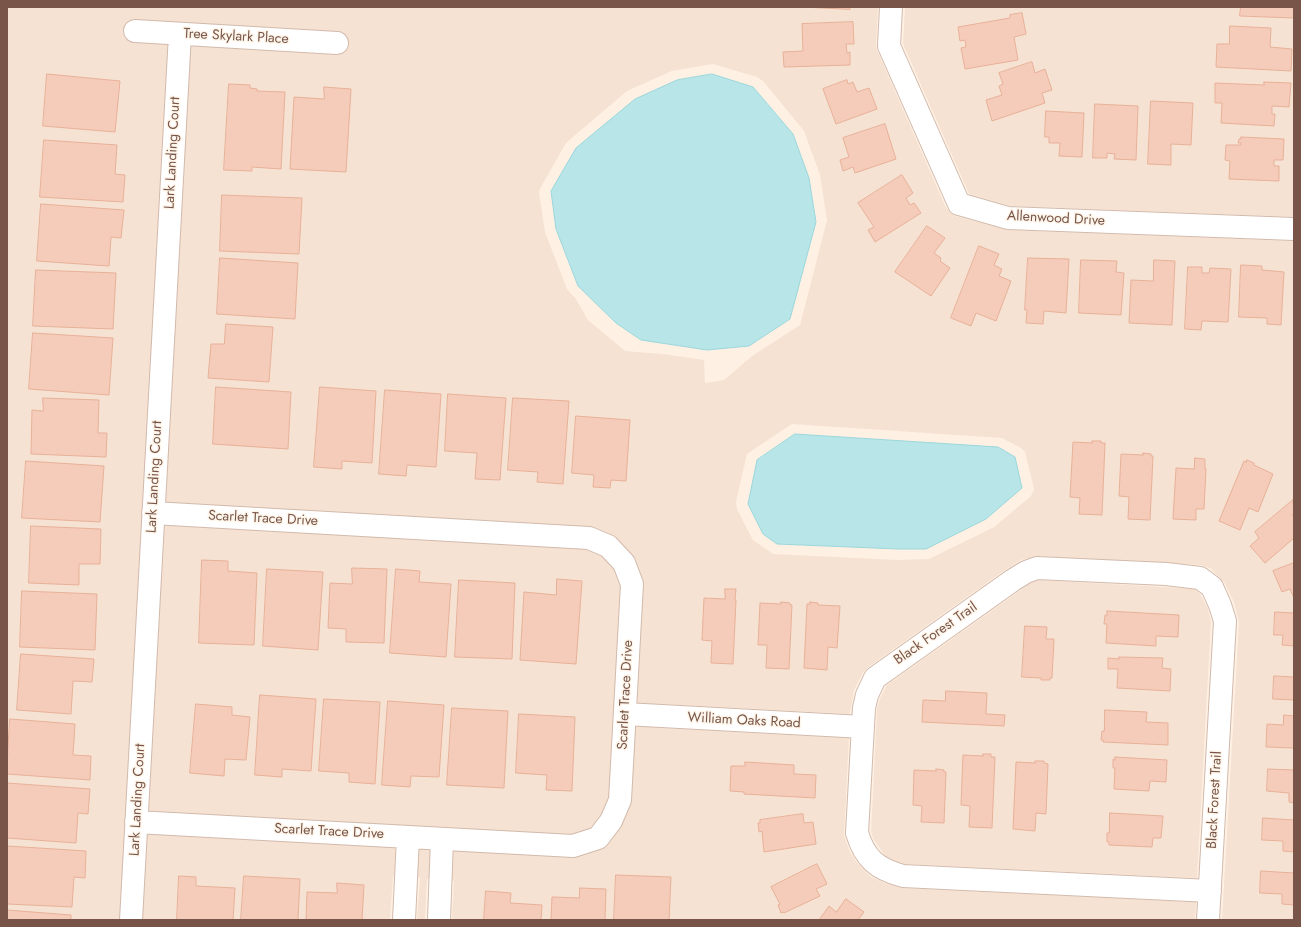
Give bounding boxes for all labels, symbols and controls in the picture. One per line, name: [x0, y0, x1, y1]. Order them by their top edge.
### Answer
street label: Tree Skylark Place: [183, 26, 289, 48]
street label: Lark Landing Court: [162, 96, 184, 210]
street label: Allenwood Drive: [1007, 208, 1105, 230]
street label: Lark Landing Court: [144, 420, 166, 534]
street label: Scarlet Trace Drive: [208, 508, 318, 530]
street label: Black Forest Trail: [891, 599, 981, 669]
street label: Scarlet Trace Drive: [615, 640, 637, 750]
street label: William Oaks Road: [687, 710, 801, 732]
street label: Lark Landing Court: [127, 743, 149, 857]
street label: Black Forest Trail: [1204, 751, 1226, 849]
street label: Scarlet Trace Drive: [274, 821, 384, 843]

